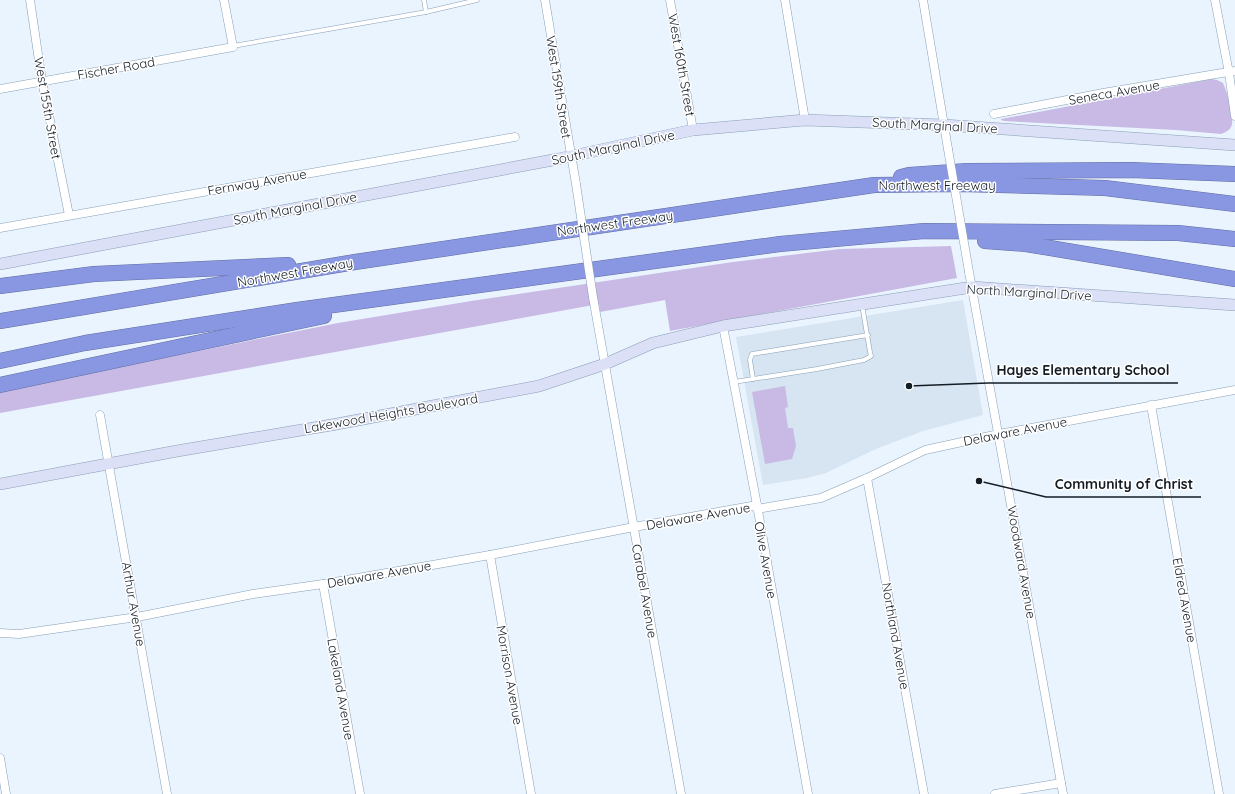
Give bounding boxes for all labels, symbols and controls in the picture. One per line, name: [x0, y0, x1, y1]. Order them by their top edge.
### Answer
street label: West 160th Street: [665, 12, 699, 118]
street label: West 159th Street: [543, 34, 575, 140]
street label: Fischer Road: [76, 53, 156, 83]
street label: West 155th Street: [31, 56, 65, 160]
street label: Seneca Avenue: [1067, 76, 1161, 108]
street label: South Marginal Drive: [872, 114, 998, 136]
street label: South Marginal Drive: [550, 126, 676, 168]
street label: Fernway Avenue: [206, 165, 308, 199]
street label: Northwest Freeway: [878, 177, 996, 193]
street label: South Marginal Drive: [232, 188, 358, 228]
street label: Northwest Freeway: [556, 207, 674, 239]
street label: Northwest Freeway: [236, 254, 354, 290]
street label: North Marginal Drive: [966, 281, 1092, 303]
callout: Hayes Elementary School: [988, 357, 1178, 383]
text: Hayes Elementary School: [996, 361, 1170, 379]
street label: Lakewood Heights Boulevard: [303, 390, 479, 436]
street label: Delaware Avenue: [962, 413, 1068, 449]
callout: Community of Christ: [1046, 471, 1201, 497]
text: Community of Christ: [1055, 475, 1194, 493]
street label: Delaware Avenue: [645, 499, 751, 533]
street label: Woodward Avenue: [1004, 504, 1040, 620]
street label: Olive Avenue: [751, 520, 781, 600]
street label: Carabel Avenue: [629, 543, 661, 639]
street label: Eldred Avenue: [1170, 556, 1200, 644]
street label: Delaware Avenue: [326, 557, 432, 591]
street label: Arthur Avenue: [119, 560, 149, 648]
street label: Northland Avenue: [879, 581, 913, 691]
street label: Morrison Avenue: [493, 624, 527, 726]
street label: Lakeland Avenue: [324, 637, 358, 741]

